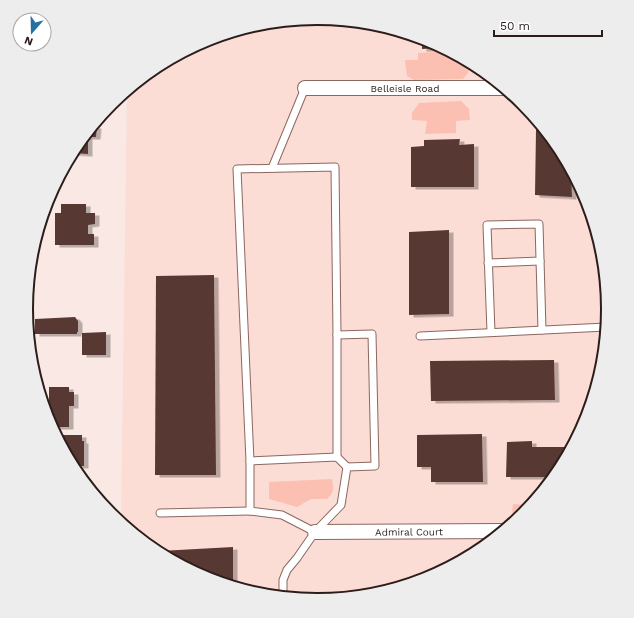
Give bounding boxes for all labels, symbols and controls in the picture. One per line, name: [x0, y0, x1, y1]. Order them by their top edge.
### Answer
north arrow: [12, 12, 52, 52]
scale bar: [494, 12, 602, 38]
text: 50 m: [500, 19, 530, 33]
text: N: [23, 33, 35, 48]
street label: Belleisle Road: [371, 83, 439, 94]
street label: Admiral Court: [375, 526, 444, 538]

